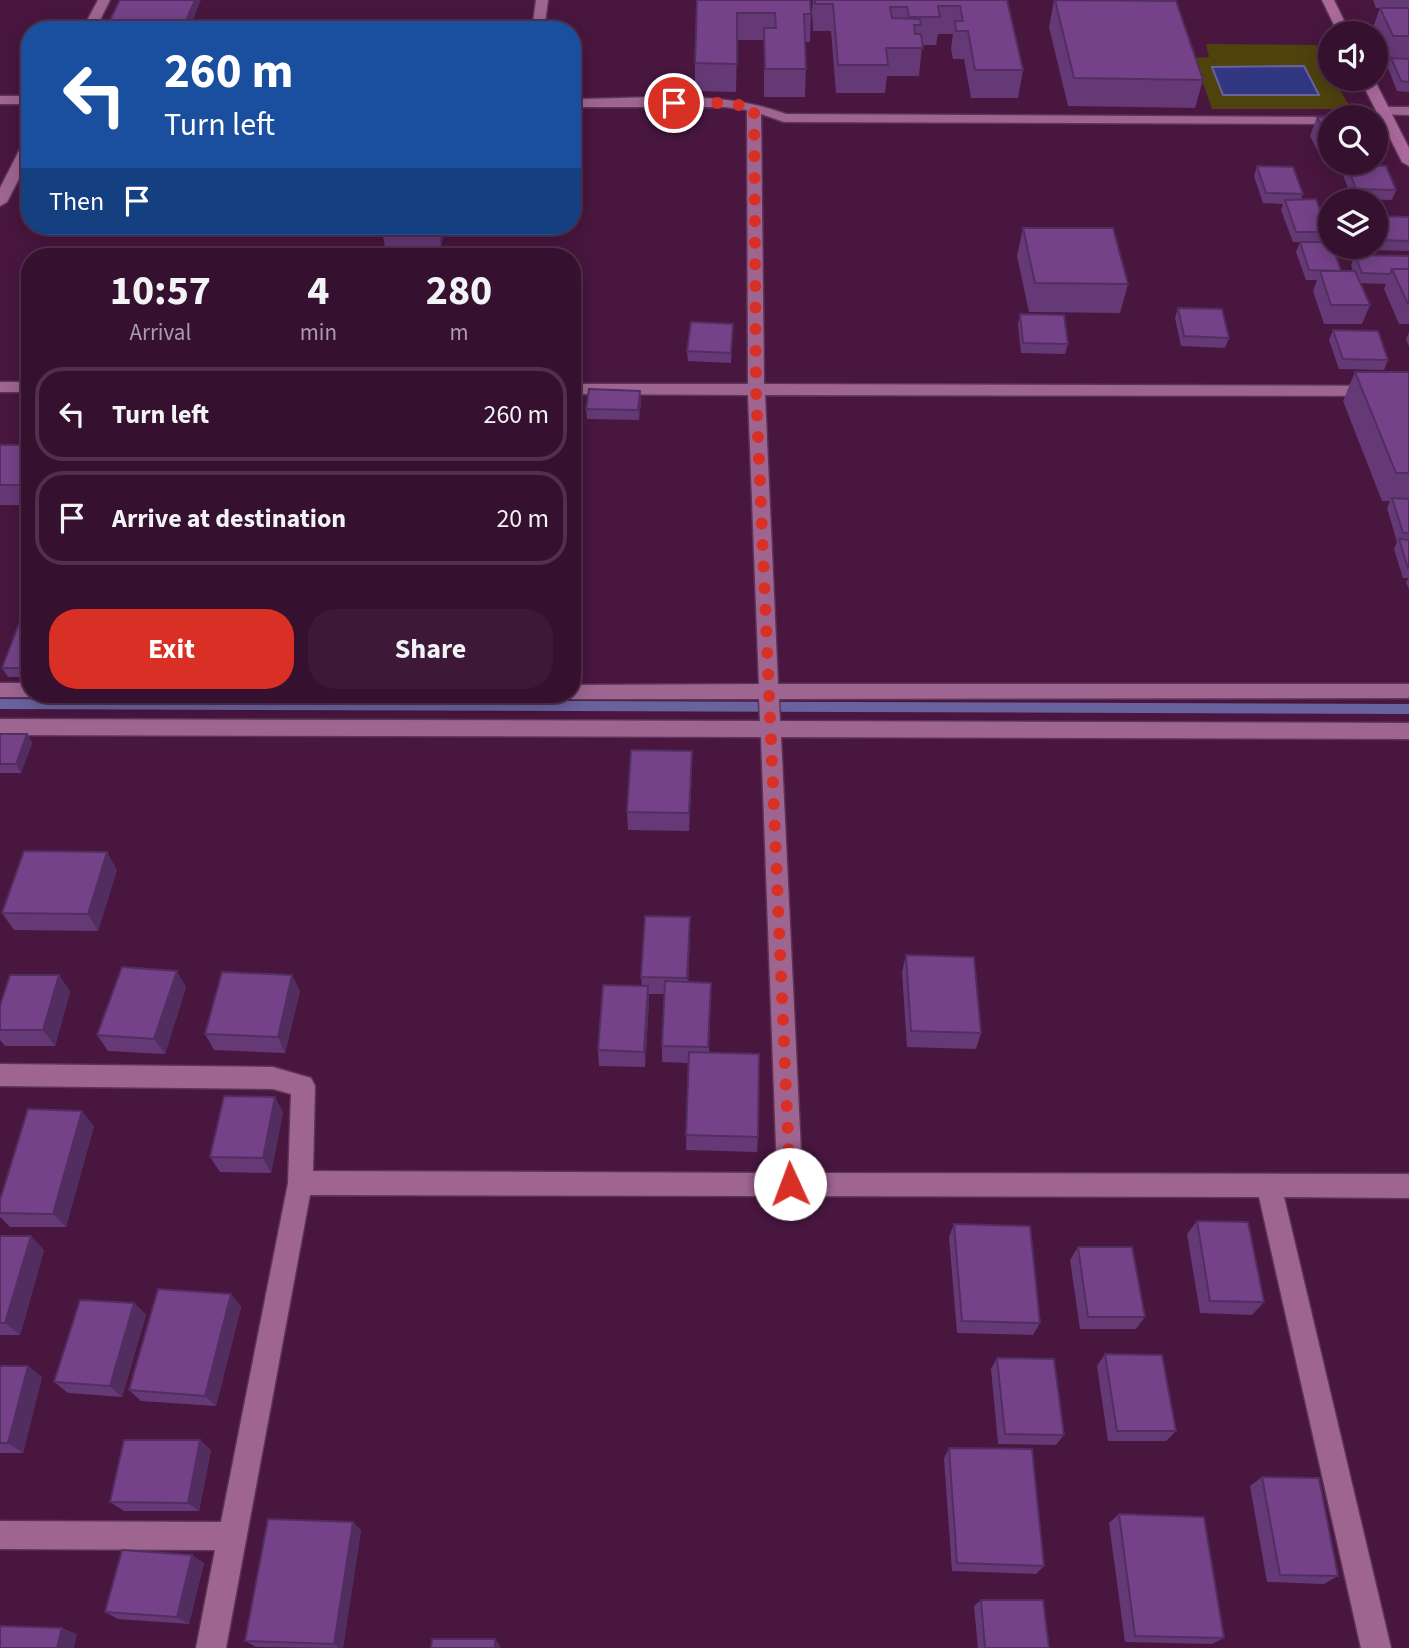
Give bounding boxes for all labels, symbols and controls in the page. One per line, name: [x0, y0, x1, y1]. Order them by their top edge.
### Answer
map controls: [1318, 21, 1388, 259]
button: sound: [1318, 21, 1388, 91]
text: 260 m: [164, 37, 293, 107]
icon: left: [49, 49, 140, 140]
pin: [644, 73, 704, 133]
icon: arrive: [655, 84, 693, 122]
text: Turn left: [164, 102, 275, 148]
button: search: [1318, 105, 1388, 175]
icon: arrive: [118, 182, 156, 220]
text: Then: [49, 183, 104, 220]
button: layers: [1318, 189, 1388, 259]
text: 10:57: [110, 261, 211, 321]
text: 4: [307, 261, 329, 321]
text: 280: [426, 261, 492, 321]
text: Arrival: [129, 316, 191, 349]
text: min: [300, 316, 337, 349]
text: m: [449, 316, 469, 349]
icon: left: [53, 395, 91, 433]
text: Turn left: [112, 396, 209, 433]
text: 260 m: [483, 396, 549, 433]
icon: arrive: [53, 499, 91, 537]
text: Arrive at destination: [112, 500, 346, 537]
text: 20 m: [496, 500, 549, 537]
button: Exit: [49, 609, 294, 689]
button: Share: [308, 609, 553, 689]
position arrow: [753, 1147, 827, 1221]

